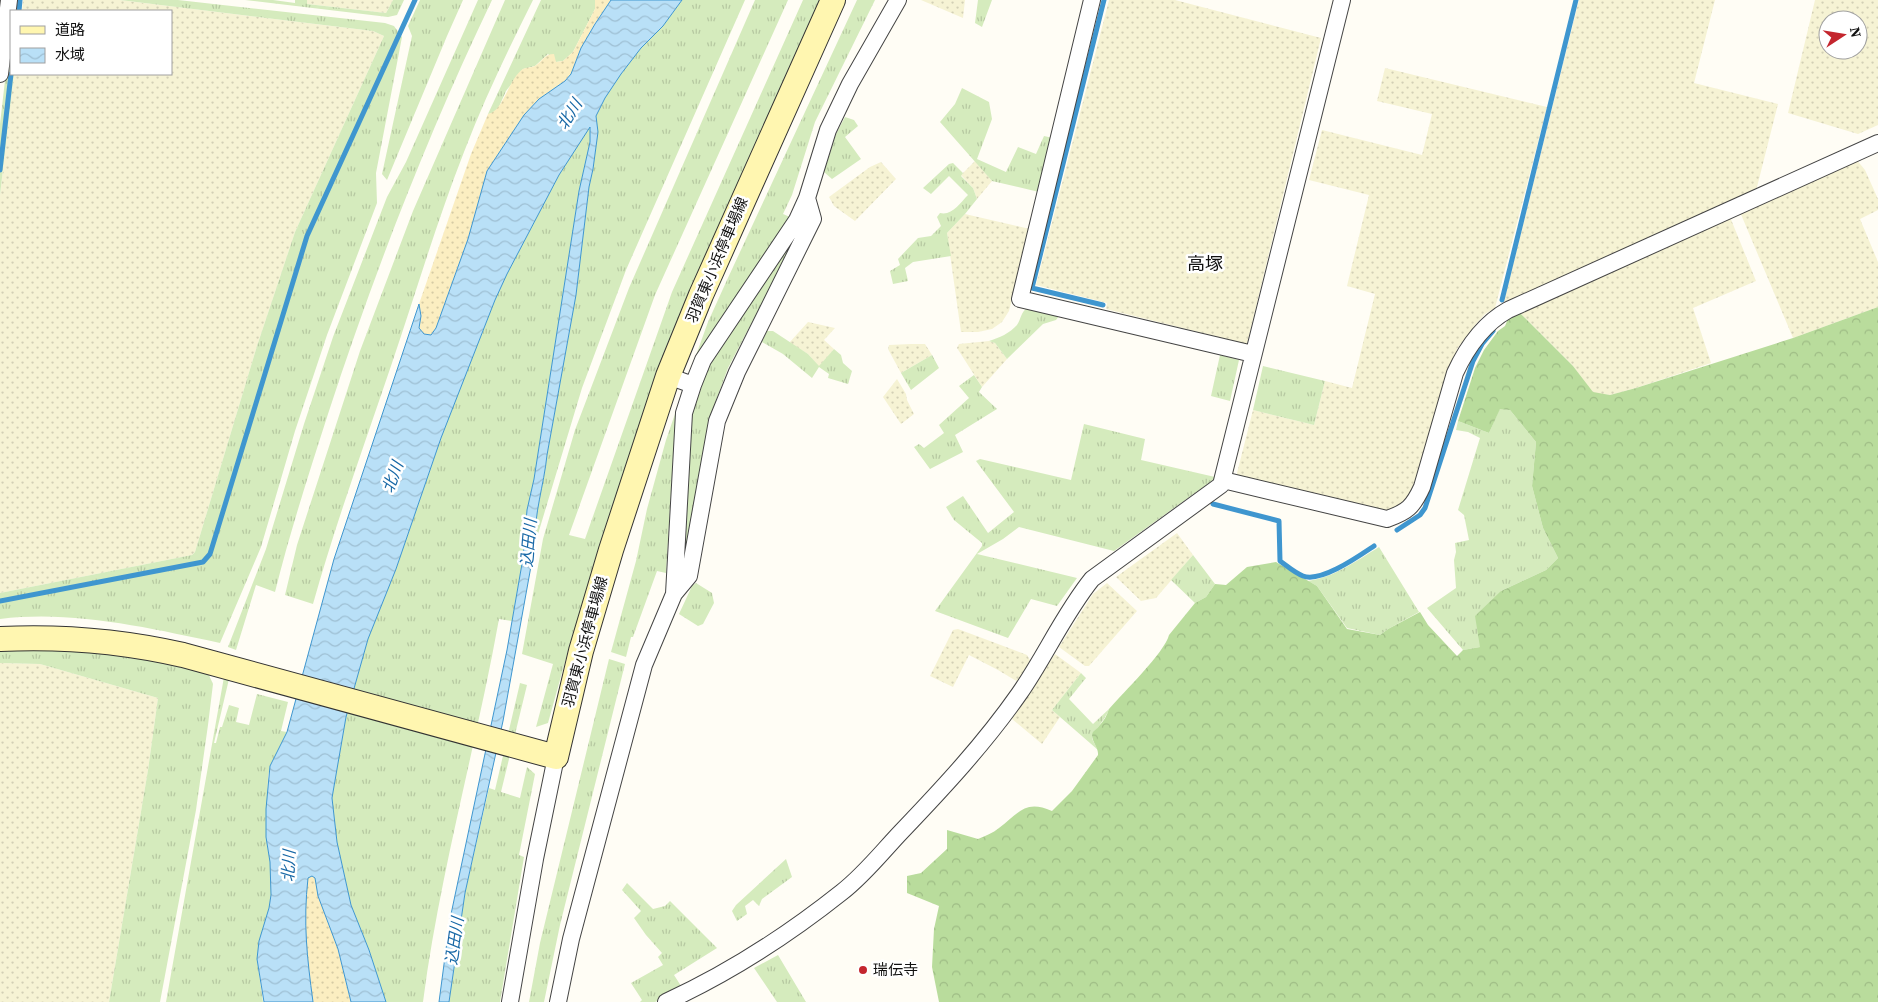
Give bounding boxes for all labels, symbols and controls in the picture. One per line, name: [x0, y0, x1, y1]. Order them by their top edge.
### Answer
legend: [10, 10, 172, 75]
north arrow: [1818, 10, 1868, 60]
text: 道路: [55, 19, 85, 40]
text: N: [1845, 25, 1867, 39]
text: 水域: [55, 44, 85, 65]
water label: 北川: [551, 93, 588, 133]
street label: 羽賀東小浜停車場線: [680, 194, 753, 326]
district label: 高塚: [1187, 251, 1223, 276]
water label: 北川: [376, 456, 408, 496]
water label: 込田川: [515, 516, 541, 568]
street label: 羽賀東小浜停車場線: [557, 574, 612, 710]
water label: 北川: [276, 847, 300, 883]
water label: 込田川: [440, 914, 469, 966]
place label: 瑞伝寺: [873, 959, 918, 980]
marker: 瑞伝寺: [857, 964, 869, 976]

